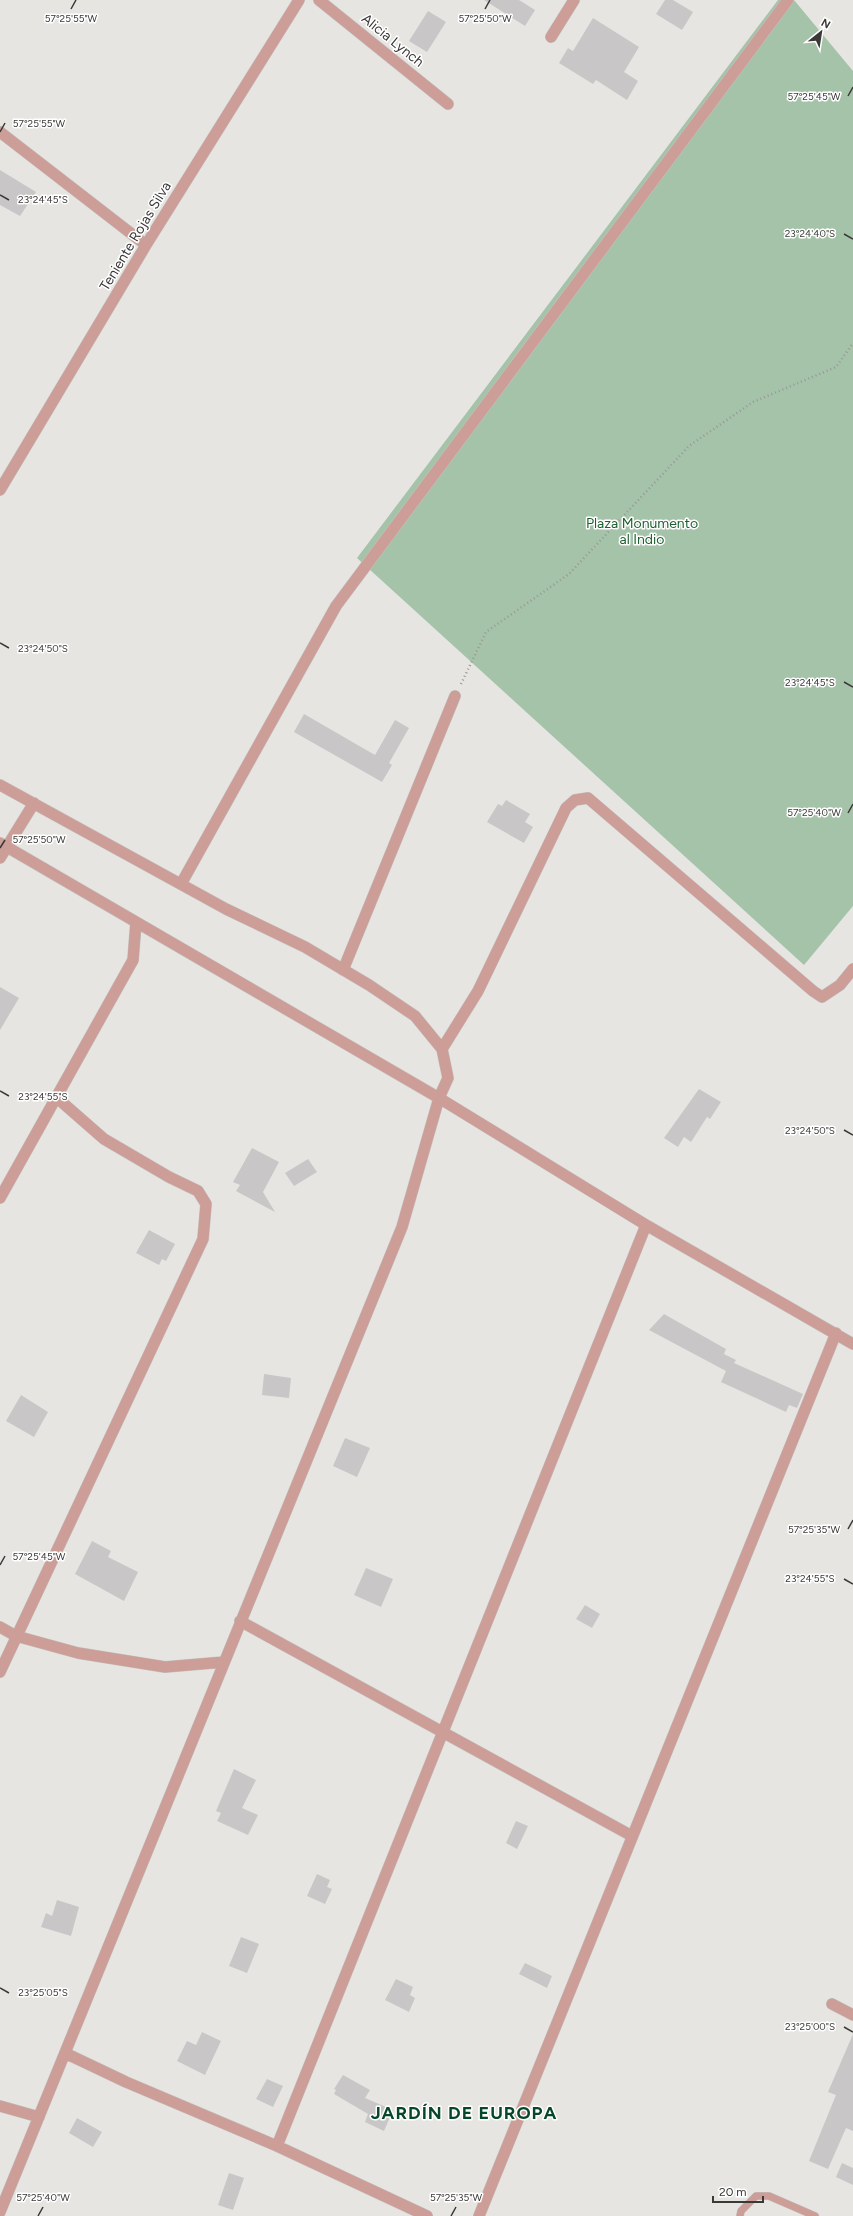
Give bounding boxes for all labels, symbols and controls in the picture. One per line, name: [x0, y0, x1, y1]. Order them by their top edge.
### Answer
street label: Alicia Lynch: [358, 10, 427, 71]
text: 57°25'55"W: [45, 12, 98, 25]
text: 57°25'50"W: [458, 12, 512, 25]
north arrow: [801, 12, 841, 52]
text: N: [819, 16, 833, 32]
text: 57°25'45"W: [788, 90, 841, 103]
text: 57°25'55"W: [13, 117, 66, 130]
street label: Teniente Rojas Silva: [96, 179, 175, 294]
text: 23°24'45"S: [18, 193, 68, 206]
text: 23°24'40"S: [785, 227, 835, 240]
park label: Plaza Monumento al Indio: [586, 515, 698, 548]
text: 23°24'50"S: [18, 642, 68, 655]
text: 23°24'45"S: [785, 676, 835, 689]
text: 57°25'40"W: [787, 806, 841, 819]
text: 57°25'50"W: [12, 833, 66, 846]
text: 23°24'55"S: [18, 1090, 68, 1103]
text: 23°24'50"S: [785, 1124, 835, 1137]
text: 57°25'35"W: [788, 1523, 840, 1536]
text: 57°25'45"W: [13, 1550, 66, 1563]
text: 23°24'55"S: [785, 1572, 835, 1585]
text: 23°25'05"S: [18, 1986, 68, 1999]
text: 23°25'00"S: [785, 2020, 835, 2033]
district label: JARDÍN DE EUROPA: [371, 2102, 557, 2124]
scale bar: [713, 2178, 763, 2204]
text: 20 m: [719, 2185, 747, 2199]
text: 57°25'40"W: [16, 2191, 70, 2204]
text: 57°25'35"W: [430, 2191, 482, 2204]

